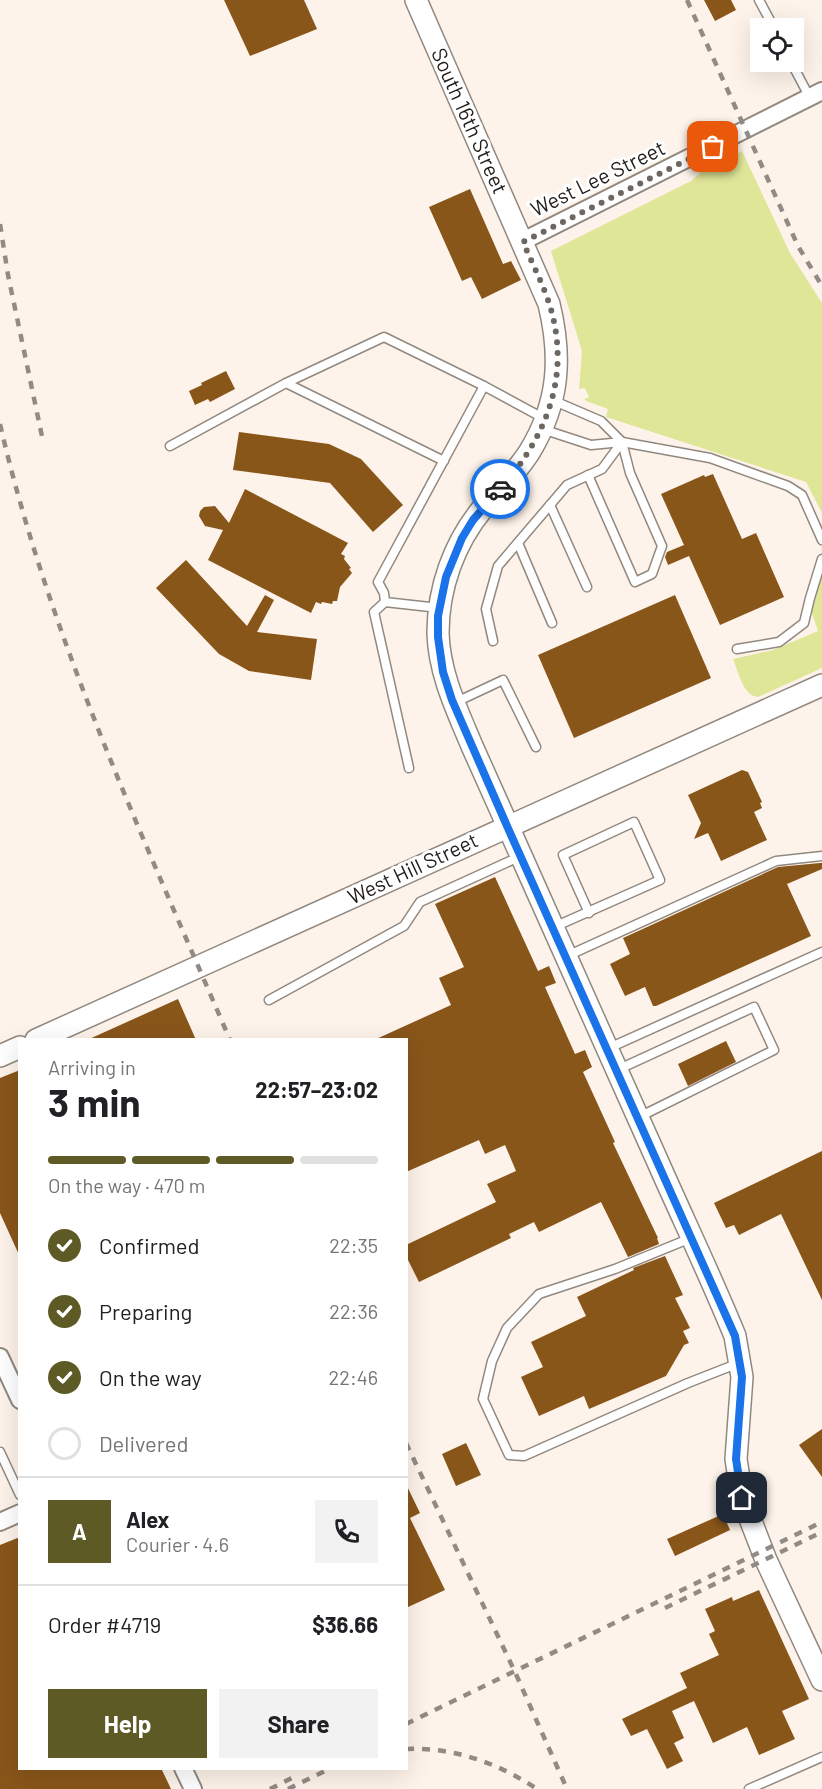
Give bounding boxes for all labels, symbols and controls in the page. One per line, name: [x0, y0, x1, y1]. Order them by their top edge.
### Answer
map controls: [750, 18, 804, 72]
button: locate: [750, 18, 804, 72]
street label: South 16th Street: [427, 44, 514, 197]
pin: [687, 121, 738, 172]
icon: bag: [696, 130, 729, 163]
street label: West Lee Street: [526, 134, 669, 221]
courier: [470, 459, 530, 519]
icon: car: [484, 473, 517, 506]
street label: West Hill Street: [343, 827, 481, 909]
text: Arriving in: [48, 1055, 136, 1079]
text: 22:57–23:02: [255, 1076, 378, 1102]
text: 3 min: [48, 1078, 141, 1125]
text: On the way · 470 m: [48, 1173, 205, 1197]
icon: check: [48, 1229, 81, 1262]
text: Confirmed: [99, 1232, 199, 1258]
text: 22:35: [329, 1233, 378, 1257]
icon: check: [48, 1295, 81, 1328]
text: Preparing: [99, 1298, 192, 1324]
text: 22:36: [329, 1299, 378, 1323]
icon: check: [48, 1361, 81, 1394]
text: On the way: [99, 1364, 202, 1390]
text: 22:46: [328, 1365, 378, 1389]
text: Delivered: [99, 1430, 188, 1456]
pin: [716, 1472, 767, 1523]
icon: home: [725, 1481, 758, 1514]
button: phone: [315, 1500, 378, 1563]
text: Alex: [126, 1506, 169, 1532]
text: A: [72, 1518, 87, 1544]
text: Courier · 4.6: [126, 1532, 229, 1556]
text: Order #4719: [48, 1611, 161, 1637]
text: $36.66: [312, 1611, 378, 1637]
button: Help: [48, 1689, 207, 1758]
button: Share: [219, 1689, 378, 1758]

